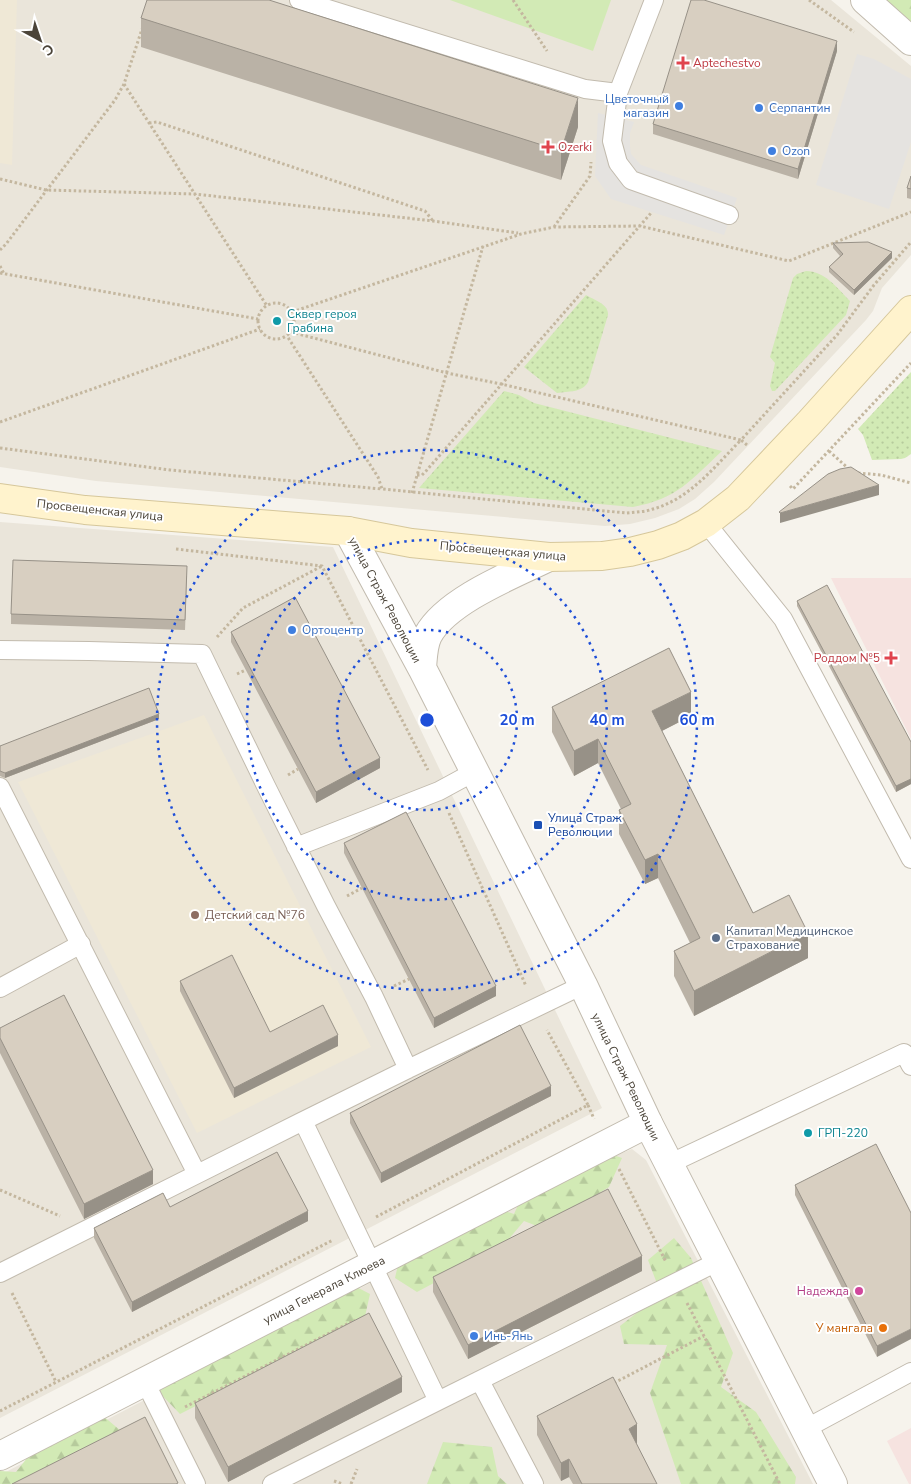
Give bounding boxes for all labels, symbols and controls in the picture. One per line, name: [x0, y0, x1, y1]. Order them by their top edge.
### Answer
north arrow: [15, 15, 65, 65]
text: С: [38, 39, 58, 60]
place label: Aptechestvo: [693, 55, 761, 71]
marker: Aptechestvo: [677, 57, 689, 69]
place label: Цветочный магазин: [605, 91, 669, 121]
marker: Цветочный магазин: [673, 100, 685, 112]
place label: Серпантин: [769, 100, 830, 116]
marker: Серпантин: [753, 102, 765, 114]
place label: Ozerki: [558, 139, 592, 155]
marker: Ozerki: [542, 141, 554, 153]
place label: Ozon: [782, 143, 810, 159]
marker: Ozon: [766, 145, 778, 157]
place label: Сквер героя Грабина: [287, 306, 357, 336]
marker: Сквер героя Грабина: [271, 315, 283, 327]
street label: Просвещенская улица: [36, 495, 164, 525]
street label: улица Страж Революции: [345, 534, 425, 666]
street label: Просвещенская улица: [439, 538, 567, 564]
place label: Ортоцентр: [302, 622, 364, 638]
marker: Ортоцентр: [286, 624, 298, 636]
place label: Роддом №5: [814, 650, 880, 666]
marker: Роддом №5: [884, 651, 898, 665]
text: 20 m: [499, 710, 535, 730]
text: 40 m: [589, 710, 625, 730]
text: 60 m: [679, 710, 715, 730]
centre of rings: [418, 711, 436, 729]
place label: Улица Страж Революции: [547, 810, 622, 840]
marker: Улица Страж Революции: [532, 819, 544, 831]
place label: Детский сад №76: [205, 907, 305, 923]
marker: Детский сад №76: [189, 909, 201, 921]
place label: Капитал Медицинское Страхование: [726, 923, 853, 953]
marker: Капитал Медицинское Страхование: [710, 932, 722, 944]
street label: улица Страж Революции: [588, 1010, 664, 1144]
place label: ГРП-220: [818, 1125, 868, 1141]
marker: ГРП-220: [802, 1127, 814, 1139]
street label: улица Генерала Клюева: [260, 1252, 388, 1328]
place label: Надежда: [797, 1283, 849, 1299]
marker: Надежда: [853, 1285, 865, 1297]
place label: У мангала: [815, 1320, 873, 1336]
marker: У мангала: [877, 1322, 889, 1334]
place label: Инь-Янь: [484, 1328, 533, 1344]
marker: Инь-Янь: [468, 1330, 480, 1342]

